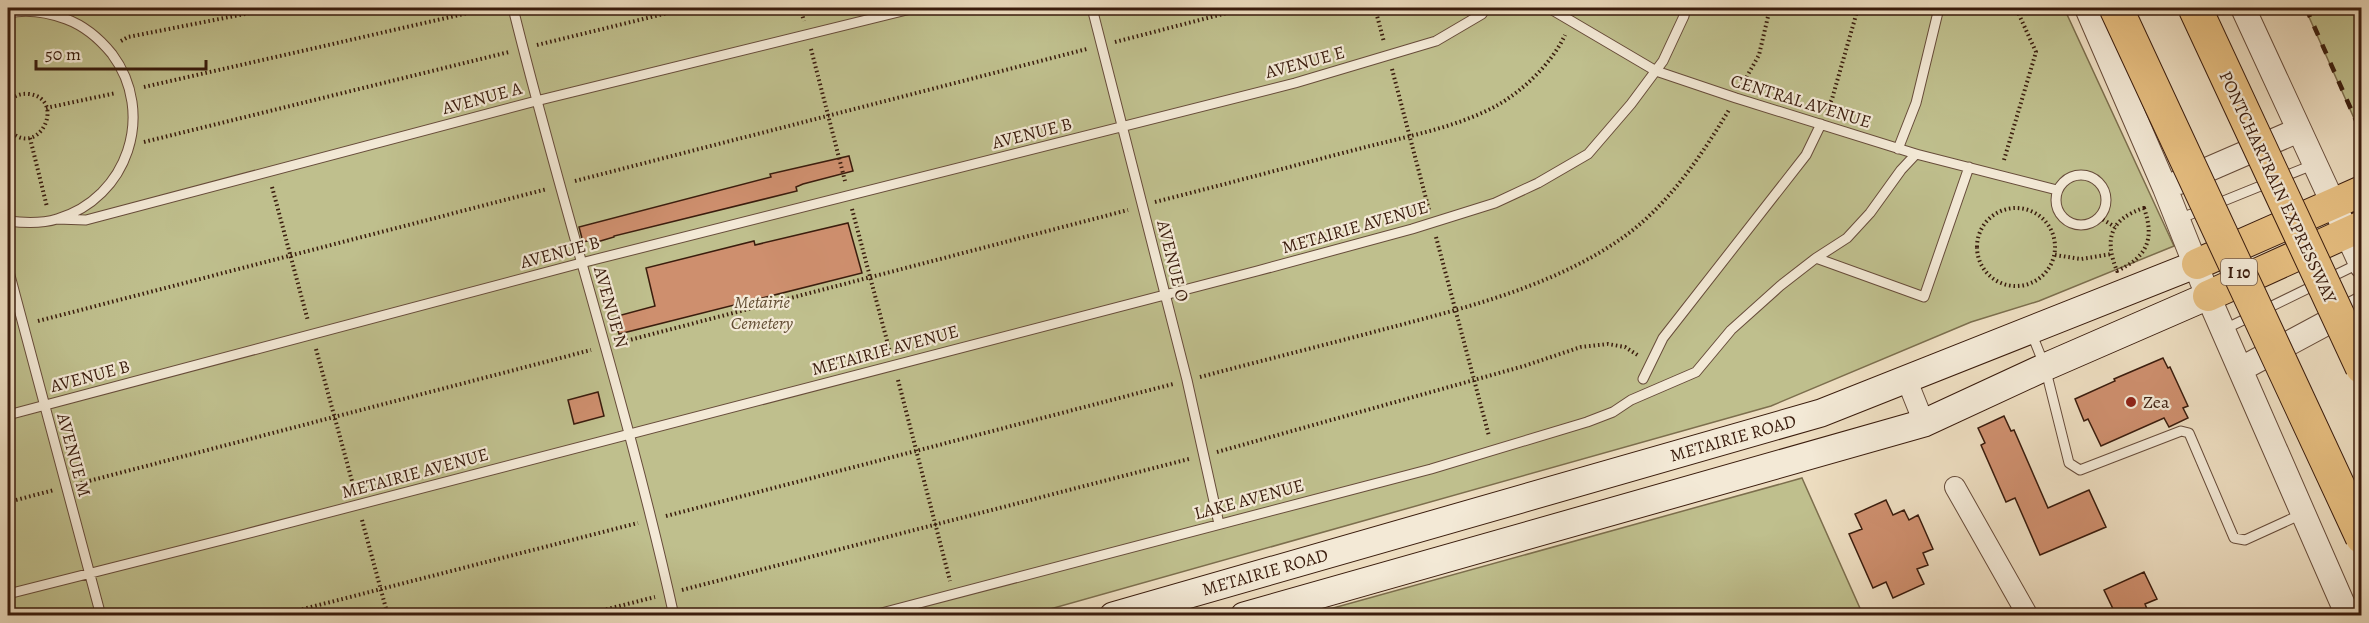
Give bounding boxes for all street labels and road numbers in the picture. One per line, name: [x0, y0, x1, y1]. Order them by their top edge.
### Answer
street label: AVENUE E: [1262, 40, 1347, 84]
street label: PONTCHARTRAIN EXPRESSWAY: [2214, 67, 2343, 308]
street label: CENTRAL AVENUE: [1728, 68, 1874, 134]
street label: AVENUE A: [439, 76, 525, 120]
street label: AVENUE B: [989, 111, 1074, 155]
street label: METAIRIE AVENUE: [1279, 195, 1431, 259]
street label: AVENUE O: [1151, 217, 1195, 304]
street label: AVENUE B: [517, 230, 602, 274]
road number: I 10: [2221, 259, 2257, 285]
street label: AVENUE N: [588, 262, 634, 351]
street label: METAIRIE AVENUE: [809, 319, 961, 381]
street label: AVENUE B: [47, 354, 132, 398]
street label: AVENUE M: [51, 409, 97, 500]
street label: METAIRIE ROAD: [1667, 409, 1799, 467]
street label: METAIRIE AVENUE: [339, 442, 491, 504]
street label: LAKE AVENUE: [1191, 473, 1307, 525]
street label: METAIRIE ROAD: [1199, 543, 1331, 601]

